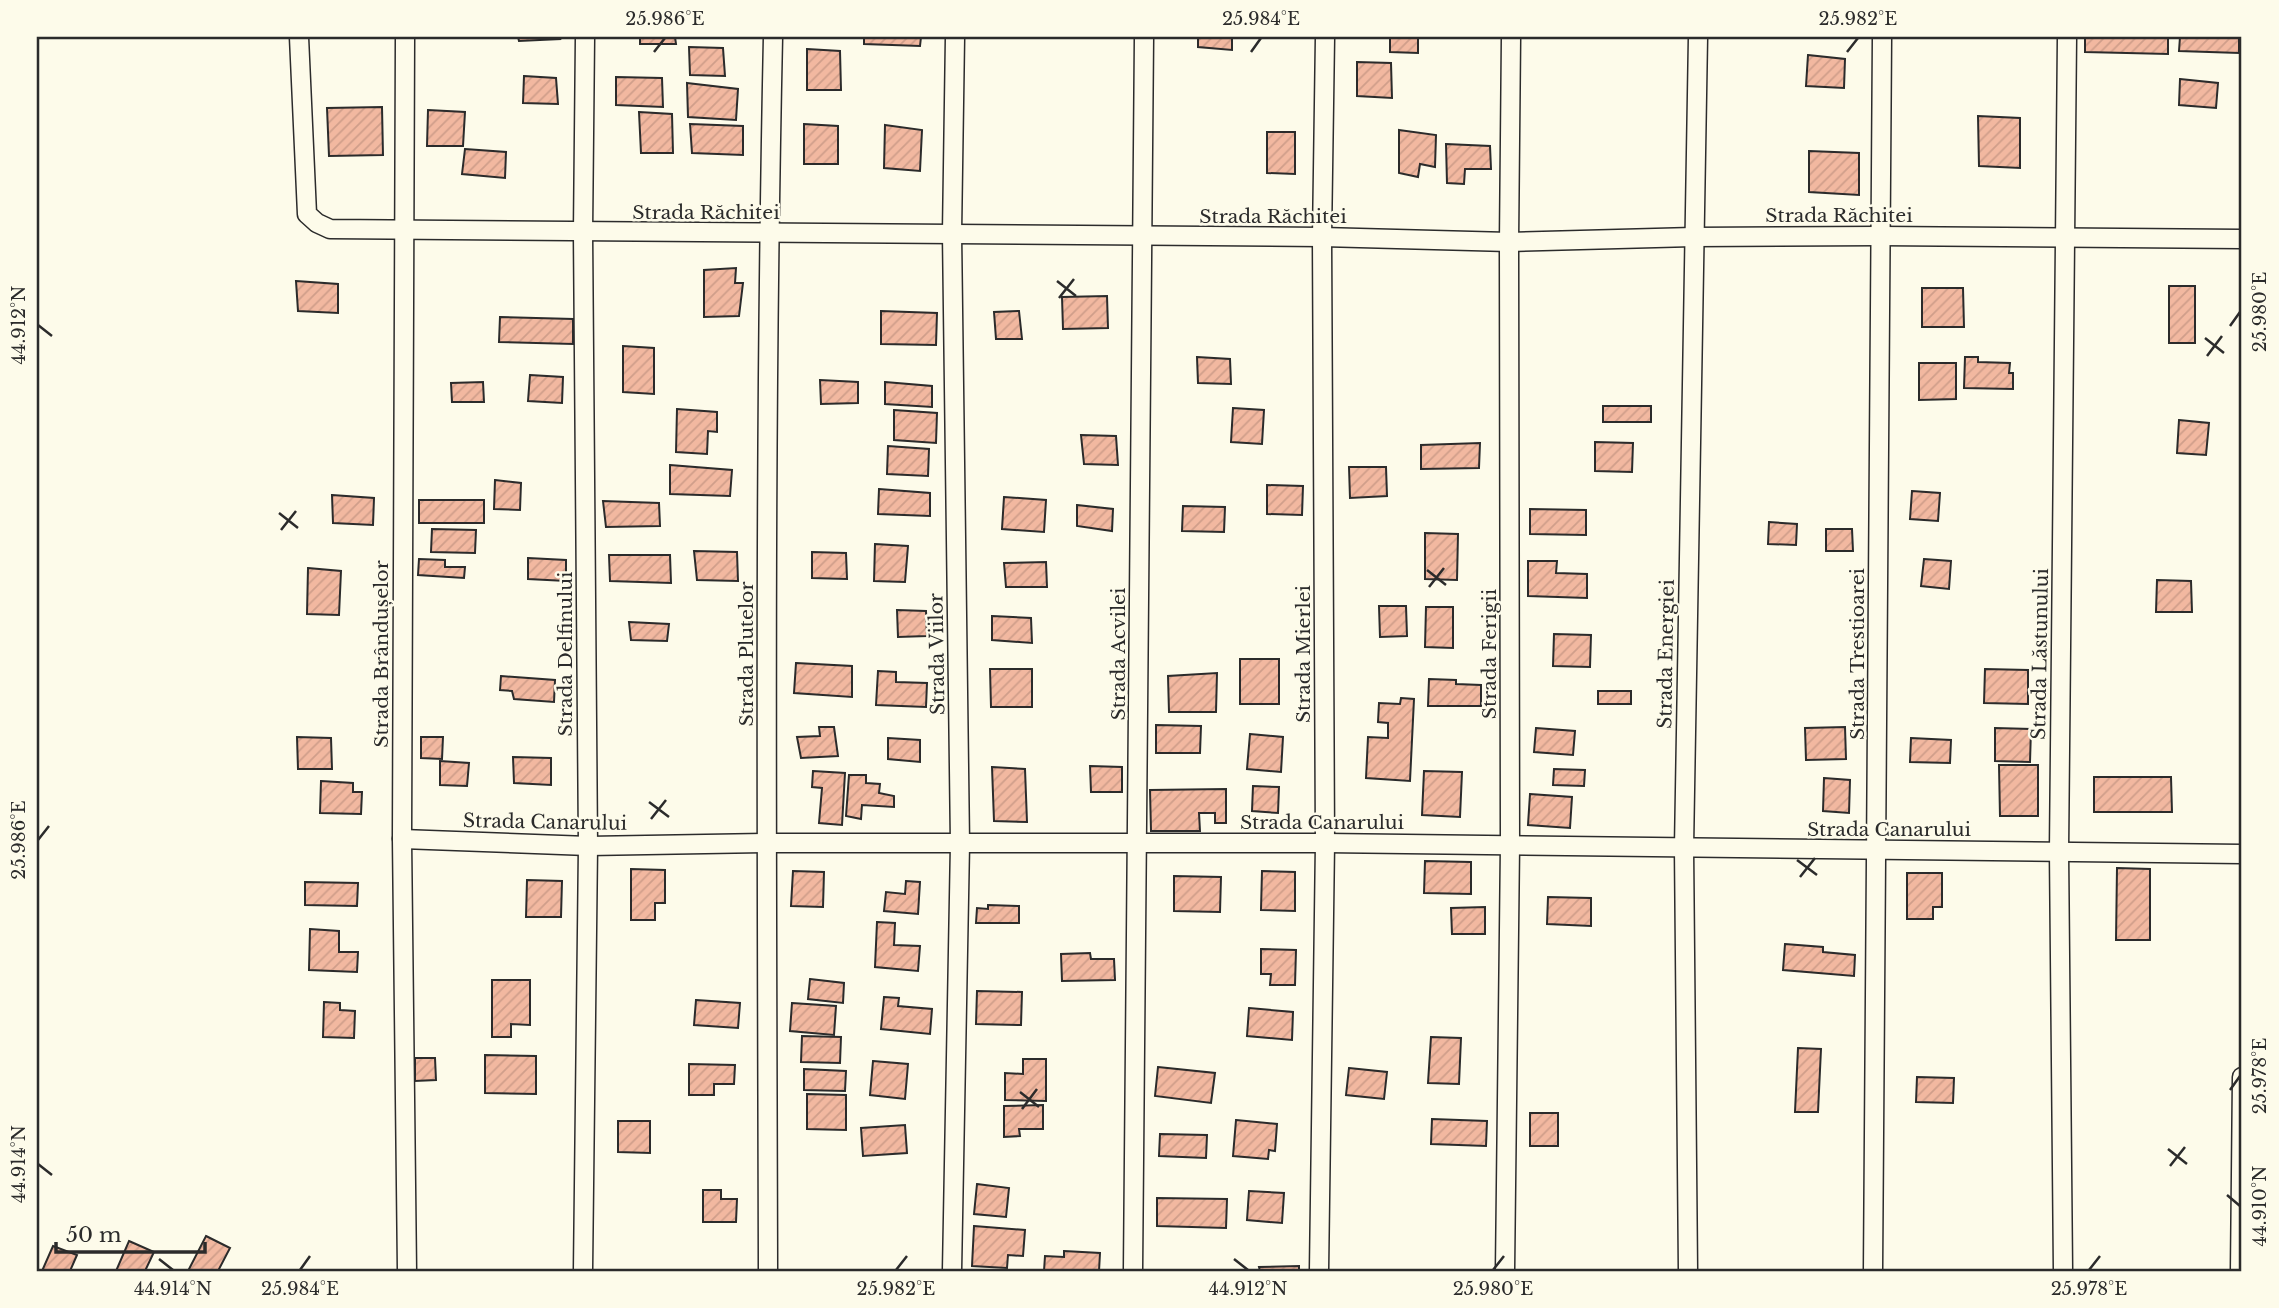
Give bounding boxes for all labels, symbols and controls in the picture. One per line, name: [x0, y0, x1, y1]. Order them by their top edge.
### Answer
text: 25.986°E: [625, 8, 705, 30]
text: 25.984°E: [1222, 8, 1300, 30]
text: 25.982°E: [1819, 8, 1897, 30]
street label: Strada Răchitei: [632, 201, 780, 224]
street label: Strada Răchitei: [1765, 204, 1913, 227]
street label: Strada Răchitei: [1199, 205, 1347, 228]
text: 25.980°E: [2249, 272, 2271, 352]
text: 44.912°N: [8, 286, 30, 364]
street label: Strada Brândușelor: [370, 560, 393, 748]
street label: Strada Trestioarei: [1846, 567, 1869, 740]
street label: Strada Lăstunului: [2027, 567, 2053, 740]
street label: Strada Delfinului: [554, 571, 577, 736]
street label: Strada Energiei: [1653, 578, 1679, 729]
street label: Strada Plutelor: [735, 581, 758, 727]
street label: Strada Mierlei: [1292, 584, 1315, 723]
street label: Strada Acvilei: [1107, 587, 1130, 720]
street label: Strada Ferigii: [1478, 588, 1501, 719]
street label: Strada Viilor: [924, 593, 950, 715]
text: 25.986°E: [8, 800, 30, 880]
street label: Strada Canarului: [463, 809, 628, 835]
street label: Strada Canarului: [1240, 811, 1405, 834]
street label: Strada Canarului: [1807, 818, 1972, 841]
text: 25.978°E: [2249, 1038, 2271, 1114]
text: 44.914°N: [8, 1125, 30, 1203]
text: 44.910°N: [2249, 1166, 2271, 1246]
scale bar: [56, 1210, 205, 1254]
text: 50 m: [66, 1222, 122, 1248]
text: 44.914°N: [134, 1278, 212, 1300]
text: 25.984°E: [261, 1278, 339, 1300]
text: 25.982°E: [857, 1278, 935, 1300]
text: 44.912°N: [1209, 1278, 1287, 1300]
text: 25.980°E: [1453, 1278, 1533, 1300]
text: 25.978°E: [2051, 1278, 2127, 1300]

